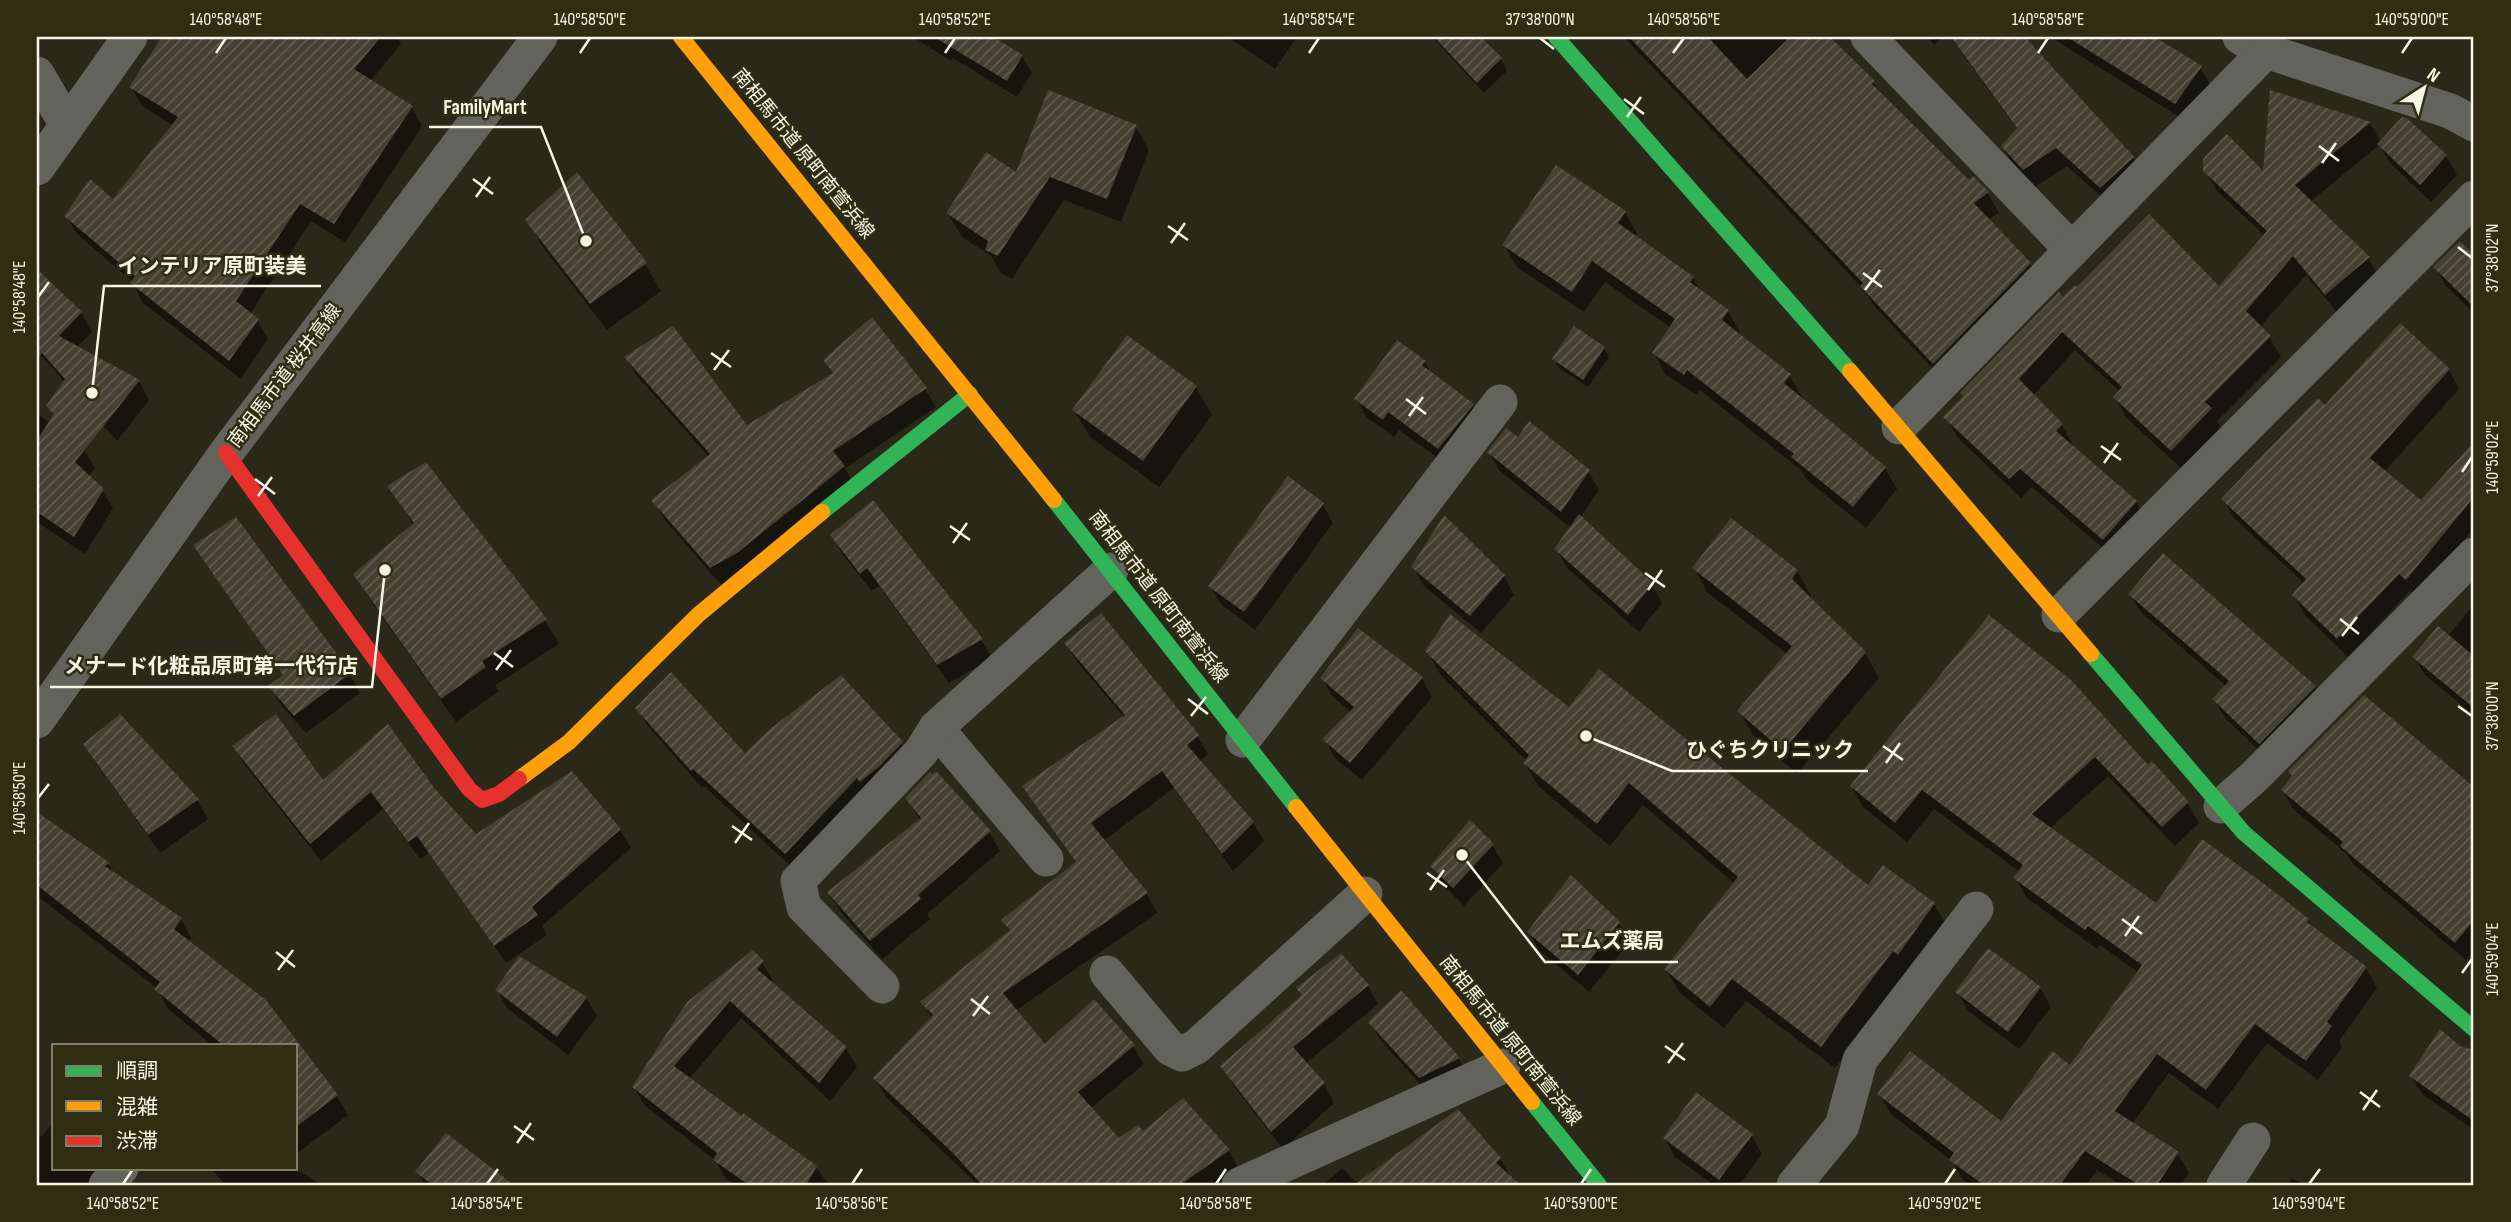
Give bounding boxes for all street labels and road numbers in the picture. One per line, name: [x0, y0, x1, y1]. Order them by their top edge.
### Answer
street label: 南相馬市道 原町南萱浜線: [727, 64, 879, 244]
street label: 南相馬市道 桜井高線: [223, 300, 347, 452]
street label: 南相馬市道 原町南萱浜線: [1084, 506, 1232, 688]
street label: 南相馬市道 原町南萱浜線: [1434, 951, 1586, 1131]

